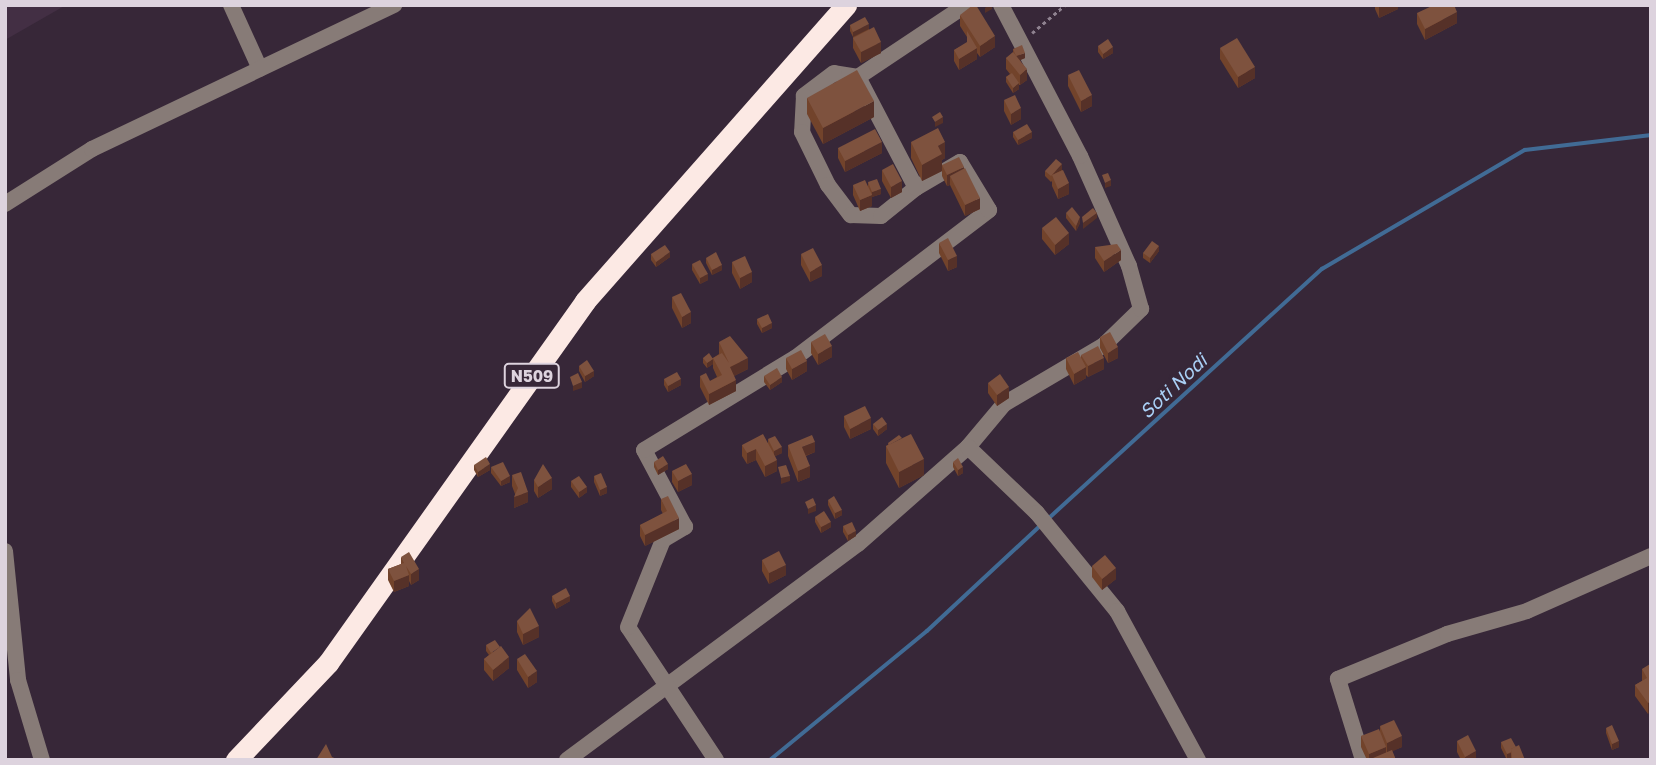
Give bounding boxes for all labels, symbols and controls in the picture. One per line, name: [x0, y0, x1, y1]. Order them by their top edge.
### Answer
water label: Soti Nodi: [1135, 349, 1211, 423]
road number: N509: [502, 364, 562, 388]

